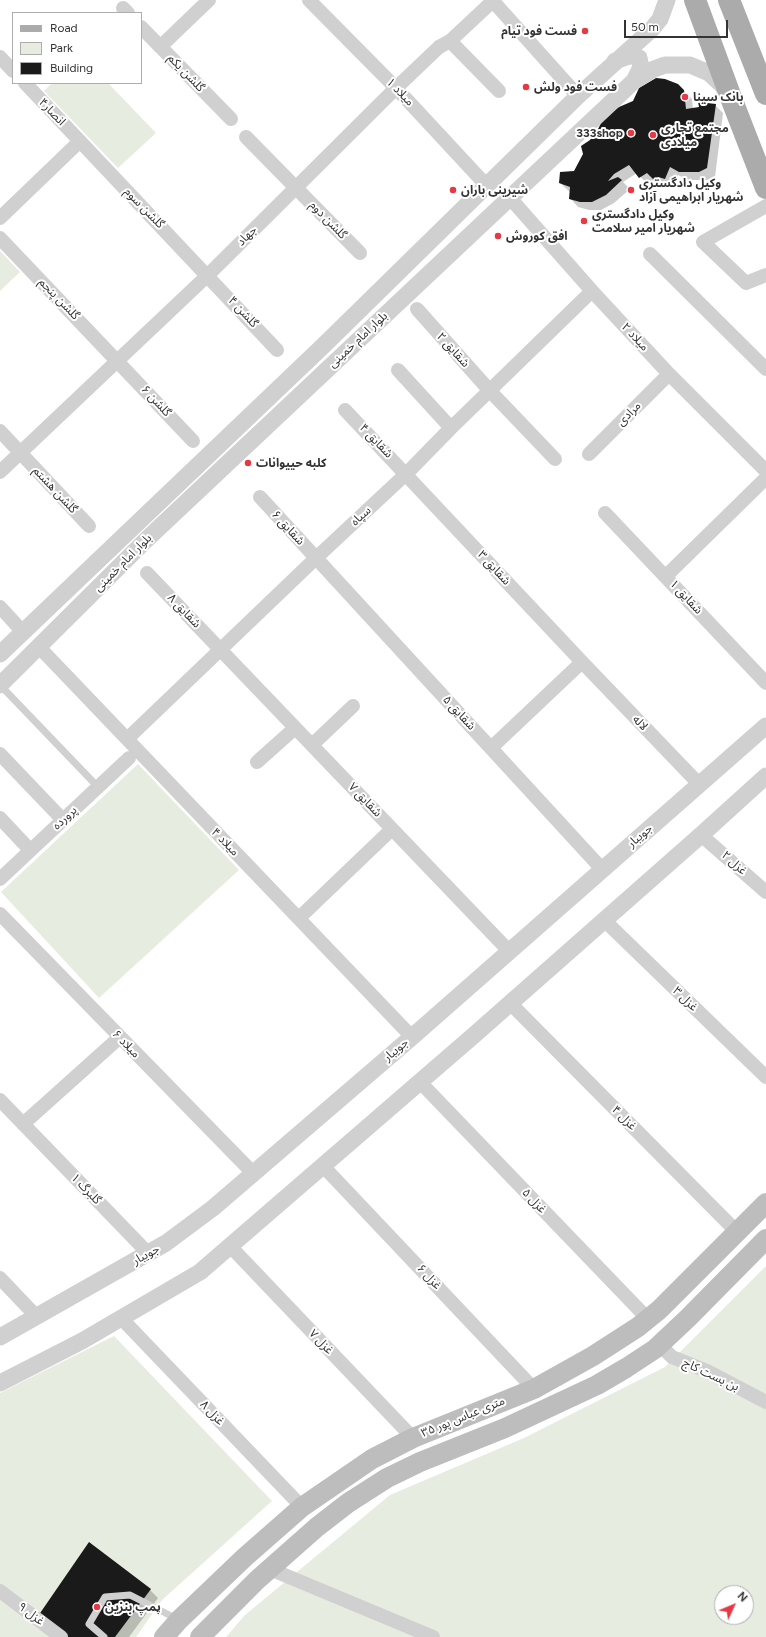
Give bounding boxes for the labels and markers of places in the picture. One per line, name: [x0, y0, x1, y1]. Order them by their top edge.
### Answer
place label: فست فود تیام: [501, 24, 577, 38]
marker: فست فود تیام: [580, 26, 590, 36]
place label: فست فود ولش: [534, 80, 617, 94]
marker: فست فود ولش: [521, 82, 531, 92]
place label: بانک سینا: [693, 90, 743, 104]
marker: بانک سینا: [680, 92, 690, 102]
place label: مجتمع تجاری میلادی: [661, 121, 729, 149]
place label: 333shop: [576, 126, 623, 140]
marker: 333shop: [626, 128, 636, 138]
marker: مجتمع تجاری میلادی: [648, 130, 658, 140]
place label: وکیل دادگستری شهریار ابراهیمی آزاد: [639, 176, 744, 204]
place label: شیرینی باران: [461, 183, 528, 197]
marker: شیرینی باران: [448, 185, 458, 195]
marker: وکیل دادگستری شهریار ابراهیمی آزاد: [626, 185, 636, 195]
place label: وکیل دادگستری شهریار امیر سلامت: [592, 207, 695, 235]
marker: وکیل دادگستری شهریار امیر سلامت: [579, 216, 589, 226]
place label: افق کوروش: [506, 229, 568, 243]
marker: افق کوروش: [493, 231, 503, 241]
place label: کلبه حییوانات: [256, 456, 327, 470]
marker: کلبه حییوانات: [243, 458, 253, 468]
place label: پمپ بنزین: [105, 1600, 161, 1614]
marker: پمپ بنزین: [92, 1602, 102, 1612]

